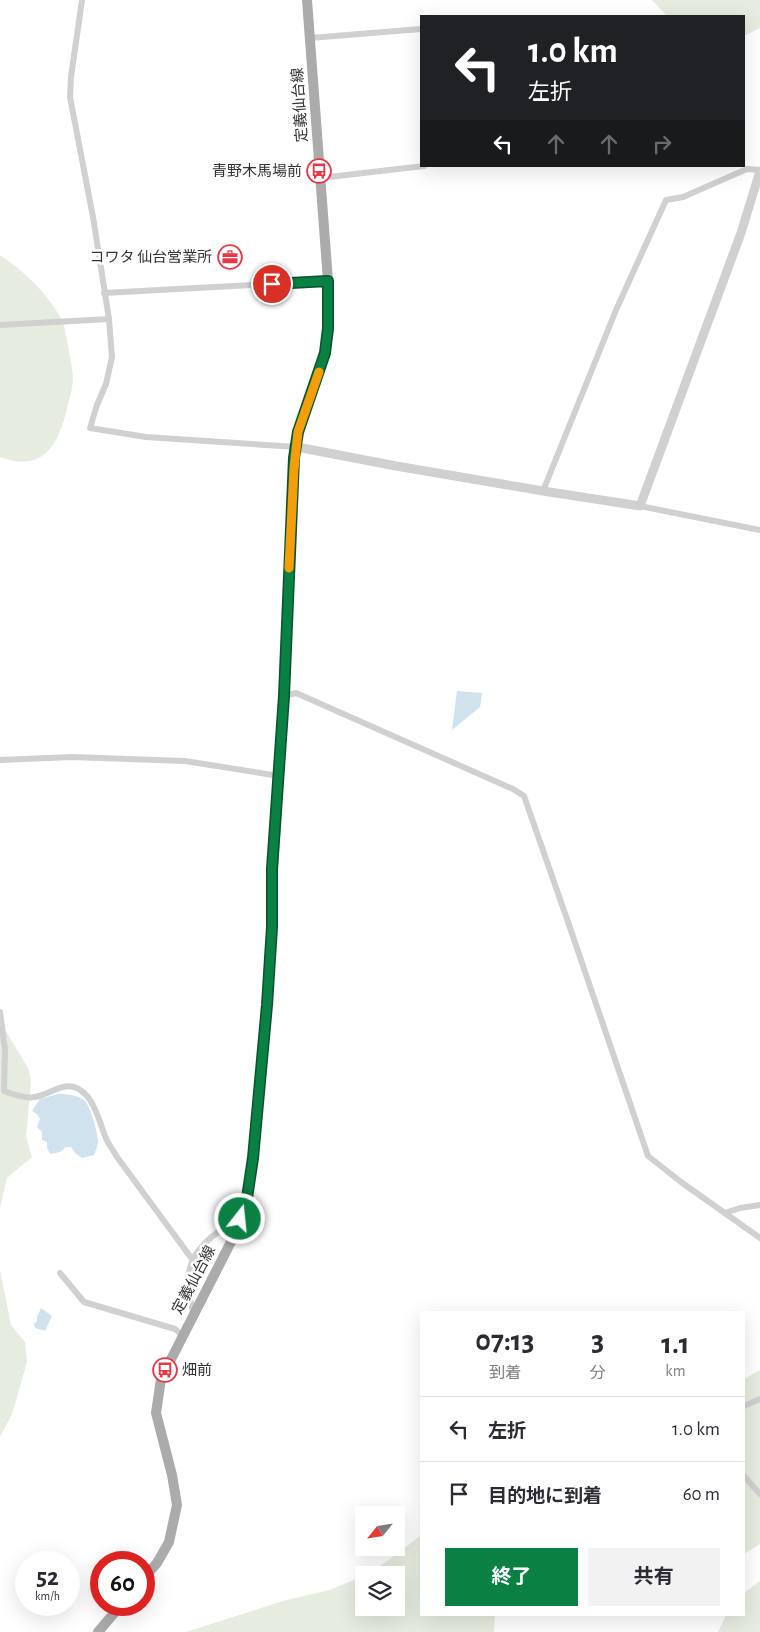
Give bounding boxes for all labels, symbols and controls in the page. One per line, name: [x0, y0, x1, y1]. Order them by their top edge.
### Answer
text: 1.0 km: [528, 34, 618, 69]
icon: left: [445, 35, 510, 100]
street label: 定義仙台線: [289, 67, 310, 143]
text: 左折: [528, 81, 572, 103]
icon: left: [489, 130, 517, 158]
icon: ahead: [542, 130, 570, 158]
icon: ahead: [595, 130, 623, 158]
icon: right: [648, 130, 676, 158]
bus stop icon: 青野木馬場前: [306, 158, 332, 184]
place label: 青野木馬場前: [212, 163, 302, 179]
office icon: コワタ 仙台営業所: [217, 244, 243, 270]
place label: コワタ 仙台営業所: [90, 249, 212, 265]
pin: [251, 263, 293, 305]
icon: arrive: [258, 270, 286, 298]
position arrow: [213, 1192, 265, 1244]
street label: 定義仙台線: [169, 1243, 218, 1317]
text: 07:13: [475, 1326, 535, 1356]
text: 3: [591, 1326, 604, 1356]
text: 1.1: [661, 1329, 690, 1359]
bus stop icon: 畑前: [152, 1357, 178, 1383]
place label: 畑前: [182, 1362, 212, 1378]
text: km: [665, 1363, 685, 1379]
text: 到着: [489, 1365, 521, 1381]
text: 分: [590, 1365, 606, 1381]
icon: left: [445, 1415, 473, 1443]
text: 1.0 km: [672, 1420, 720, 1439]
text: 左折: [488, 1422, 526, 1441]
icon: arrive: [445, 1480, 473, 1508]
text: 60 m: [683, 1485, 720, 1504]
text: 目的地に到着: [488, 1487, 602, 1506]
north arrow: [355, 1506, 405, 1556]
map controls: [355, 1506, 405, 1616]
button: 終了: [445, 1548, 578, 1606]
button: 共有: [588, 1548, 720, 1606]
speed limit sign: 60: [90, 1551, 155, 1616]
text: 52: [36, 1565, 59, 1590]
button: layers: [355, 1566, 405, 1616]
text: km/h: [35, 1590, 60, 1602]

